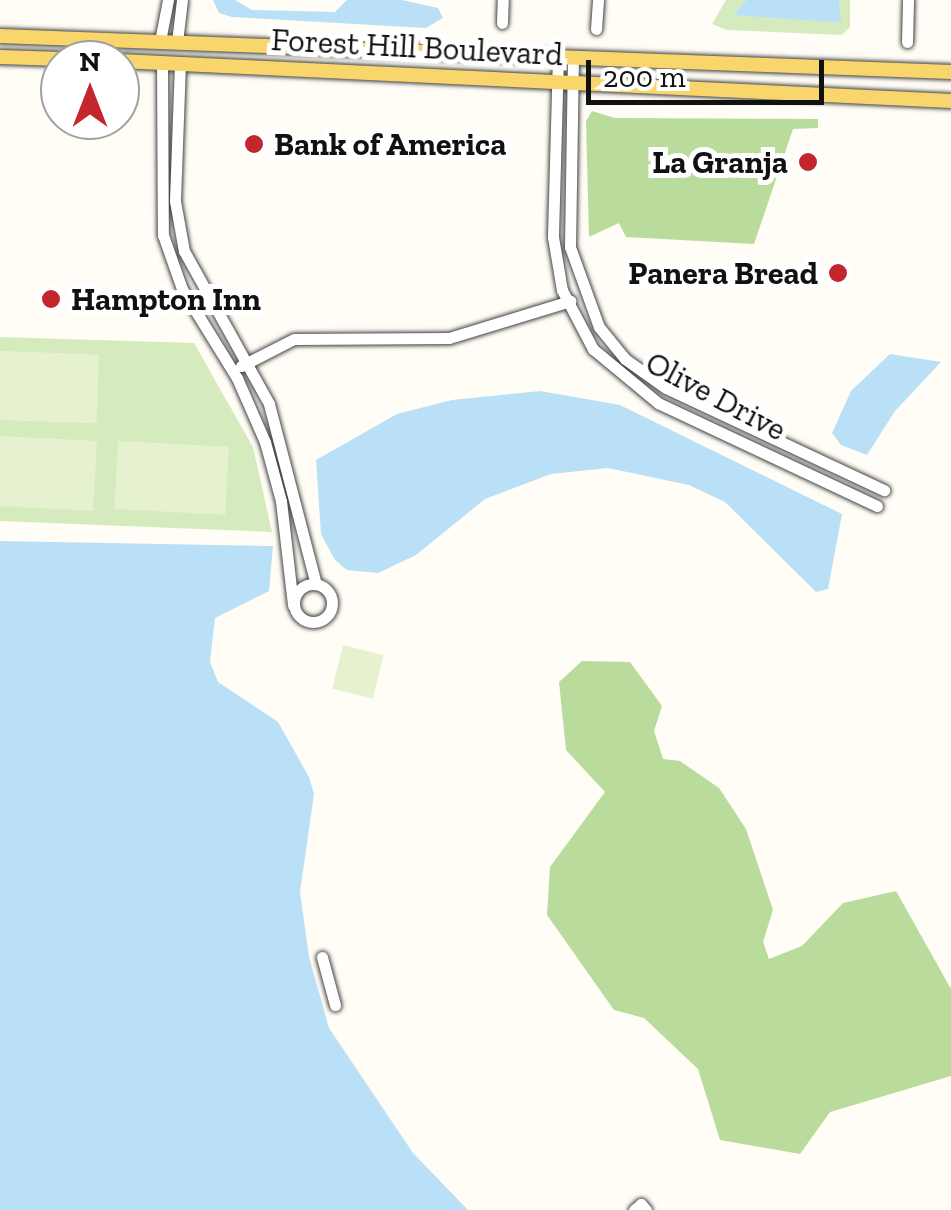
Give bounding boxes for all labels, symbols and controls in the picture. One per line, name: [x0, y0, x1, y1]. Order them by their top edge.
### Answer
street label: Forest Hill Boulevard: [270, 20, 564, 74]
north arrow: [40, 40, 140, 140]
scale bar: [591, 40, 828, 102]
text: N: [79, 45, 101, 78]
text: 200 m: [603, 59, 686, 95]
place label: Bank of America: [274, 125, 507, 163]
marker: Bank of America: [243, 133, 265, 155]
place label: La Granja: [652, 143, 788, 181]
marker: La Granja: [797, 151, 819, 173]
place label: Panera Bread: [628, 254, 818, 292]
marker: Panera Bread: [827, 262, 849, 284]
place label: Hampton Inn: [71, 280, 261, 318]
marker: Hampton Inn: [40, 288, 62, 310]
street label: Olive Drive: [639, 343, 793, 449]

